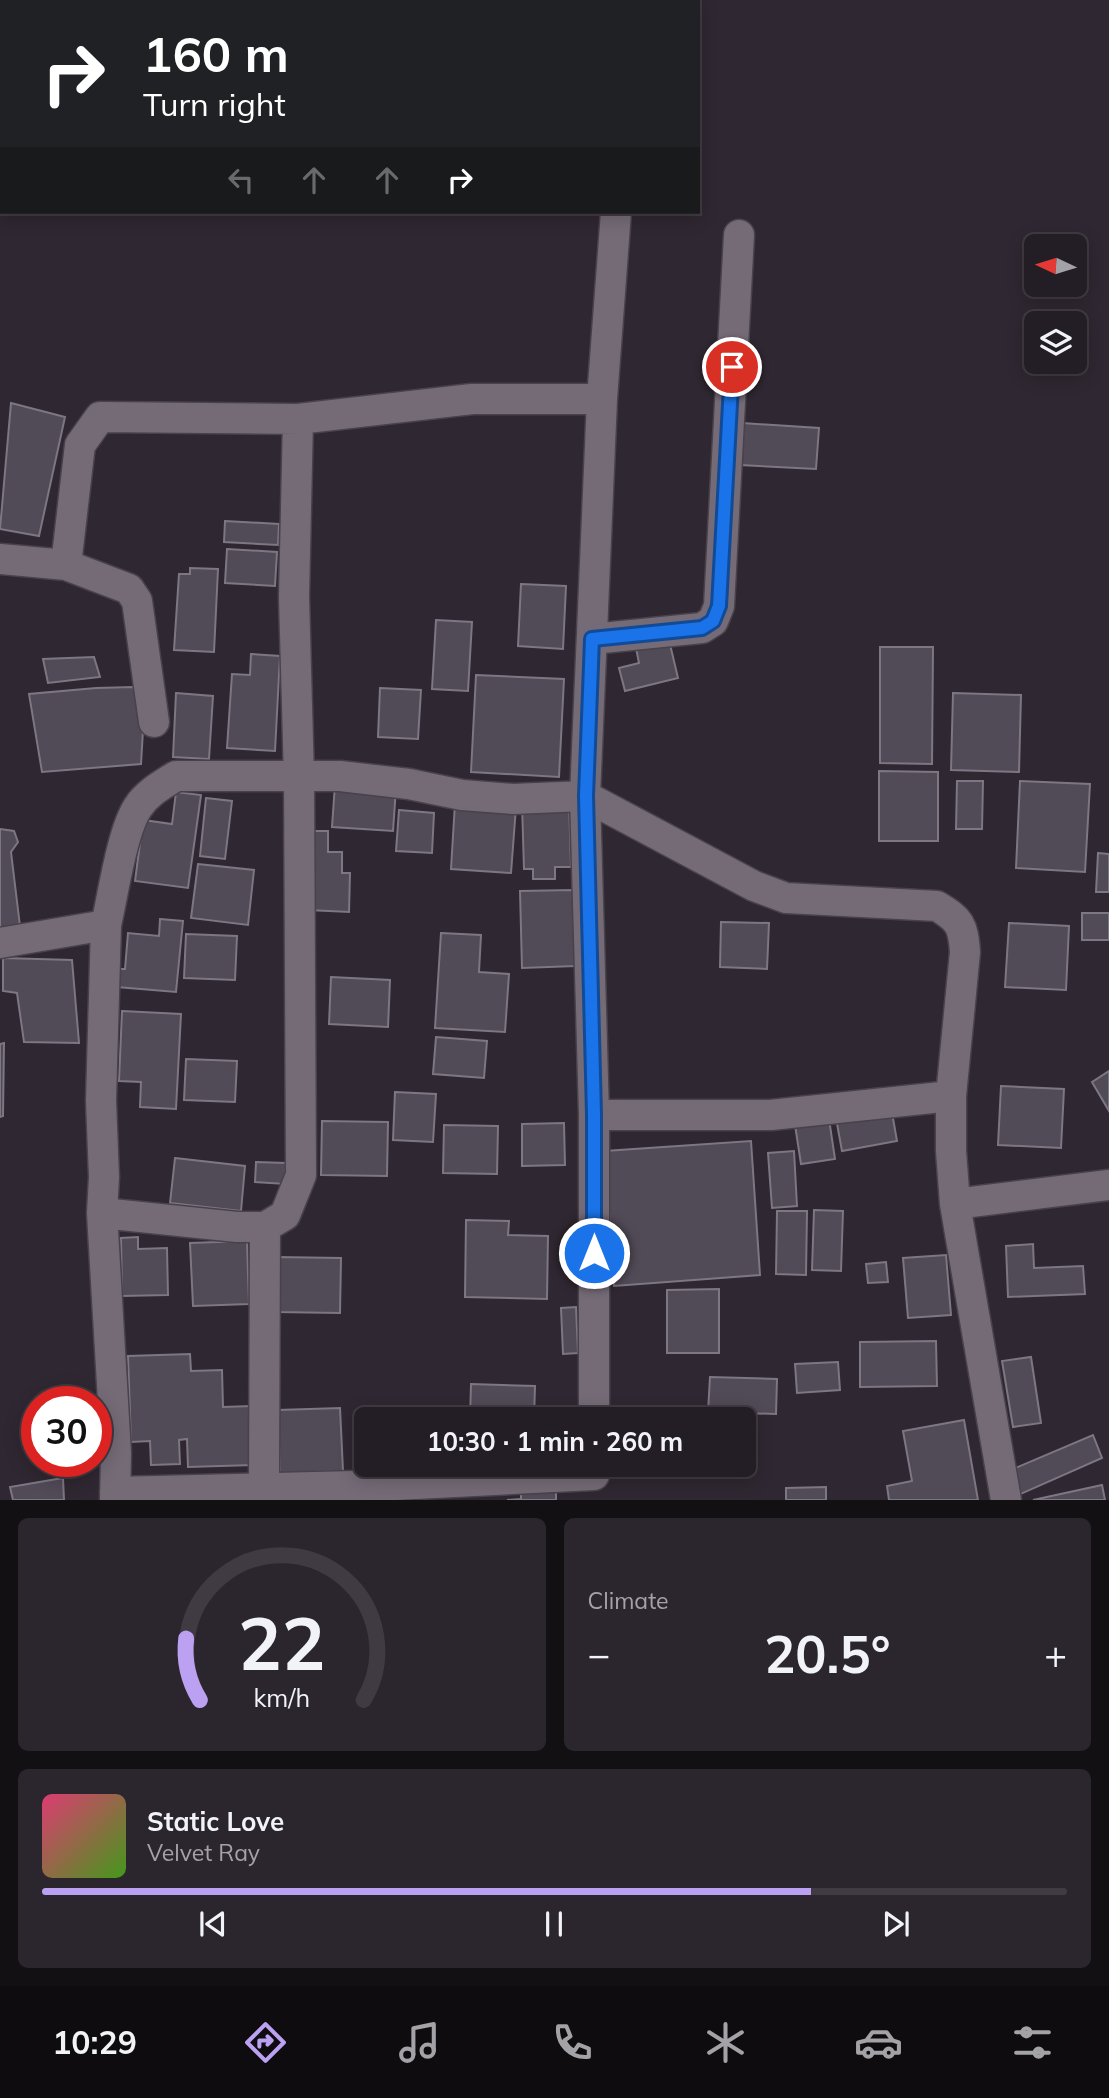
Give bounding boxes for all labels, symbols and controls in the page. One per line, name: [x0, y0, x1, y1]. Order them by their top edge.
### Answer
text: 160 m: [143, 23, 289, 84]
icon: right: [28, 28, 119, 119]
text: Turn right: [143, 84, 286, 124]
icon: left: [222, 161, 260, 199]
icon: ahead: [295, 161, 333, 199]
icon: ahead: [368, 161, 406, 199]
icon: right: [441, 161, 479, 199]
north arrow: [1024, 234, 1087, 298]
map controls: [1024, 234, 1087, 374]
button: layers: [1024, 311, 1087, 374]
pin: [702, 337, 762, 397]
icon: arrive: [713, 348, 751, 386]
position arrow: [557, 1216, 631, 1290]
speed limit sign: 30: [21, 1386, 112, 1477]
text: 10:30 · 1 min · 260 m: [427, 1425, 683, 1458]
text: Climate: [588, 1586, 669, 1615]
text: 22: [238, 1598, 325, 1689]
text: 20.5°: [764, 1621, 890, 1686]
text: −: [588, 1630, 610, 1678]
text: +: [1044, 1630, 1067, 1678]
text: km/h: [253, 1682, 310, 1713]
text: Static Love: [147, 1805, 284, 1838]
text: Velvet Ray: [147, 1838, 260, 1867]
icon: previous: [194, 1905, 232, 1943]
icon: pause: [535, 1905, 573, 1943]
icon: next: [877, 1905, 915, 1943]
icon: directions: [241, 2018, 290, 2067]
icon: music: [395, 2018, 444, 2067]
icon: phone: [548, 2018, 597, 2067]
icon: climate: [701, 2018, 750, 2067]
icon: car: [854, 2018, 903, 2067]
icon: filters: [1008, 2018, 1057, 2067]
text: 10:29: [52, 2022, 137, 2062]

